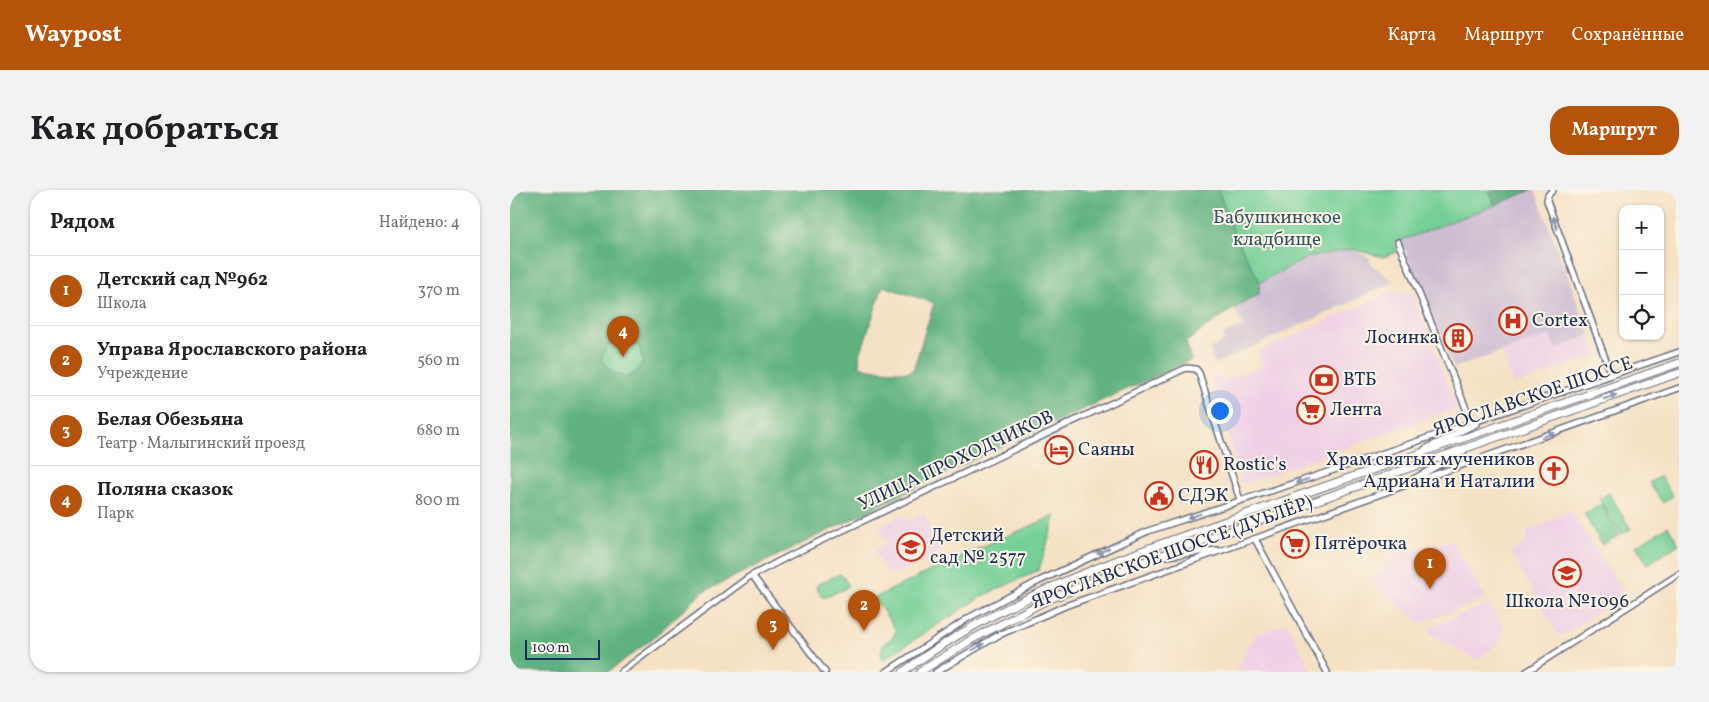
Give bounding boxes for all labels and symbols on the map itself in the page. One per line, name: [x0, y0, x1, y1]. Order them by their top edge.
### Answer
park label: Бабушкинское кладбище: [1213, 205, 1341, 253]
one-way arrow: [1551, 216, 1558, 231]
hospital icon: Cortex: [1498, 306, 1528, 336]
place label: Cortex: [1532, 308, 1588, 334]
pin: 4: [607, 316, 639, 357]
building icon: Лосинка: [1443, 323, 1473, 353]
place label: Лосинка: [1365, 325, 1439, 351]
street label: ЯРОСЛАВСКОЕ ШОССЕ: [1429, 351, 1637, 443]
bank icon: ВТБ: [1309, 365, 1339, 395]
place label: ВТБ: [1343, 367, 1377, 393]
one-way arrow: [1602, 393, 1617, 400]
supermarket icon: Лента: [1296, 395, 1326, 425]
place label: Лента: [1330, 397, 1382, 423]
your location: [1207, 398, 1233, 424]
street label: УЛИЦА ПРОХОДЧИКОВ: [854, 404, 1058, 518]
one-way arrow: [1541, 431, 1556, 439]
hotel icon: Саяны: [1044, 435, 1074, 465]
place label: Саяны: [1078, 437, 1135, 463]
place label: Храм святых мучеников Адриана и Наталии: [1326, 447, 1535, 495]
restaurant icon: Rostic's: [1189, 450, 1219, 480]
place label: Rostic's: [1223, 452, 1287, 478]
church icon: Храм святых мучеников Адриана и Наталии: [1539, 456, 1569, 486]
one-way arrow: [1294, 477, 1309, 485]
public building icon: СДЭК: [1144, 481, 1174, 511]
place label: СДЭК: [1178, 483, 1228, 509]
street label: ЯРОСЛАВСКОЕ ШОССЕ (ДУБЛЁР): [1028, 490, 1316, 616]
one-way arrow: [1186, 512, 1201, 520]
place label: Детский сад № 2577: [930, 523, 1026, 571]
supermarket icon: Пятёрочка: [1280, 529, 1310, 559]
place label: Пятёрочка: [1314, 531, 1407, 557]
school or university icon: Детский сад № 2577: [896, 532, 926, 562]
one-way arrow: [1096, 547, 1110, 555]
pin: 1: [1414, 548, 1446, 589]
school or university icon: Школа №1096: [1552, 558, 1582, 588]
place label: Школа №1096: [1505, 589, 1629, 615]
pin: 2: [848, 590, 880, 631]
pin: 3: [757, 609, 789, 650]
scale bar: [525, 637, 600, 660]
one-way arrow: [972, 643, 985, 652]

